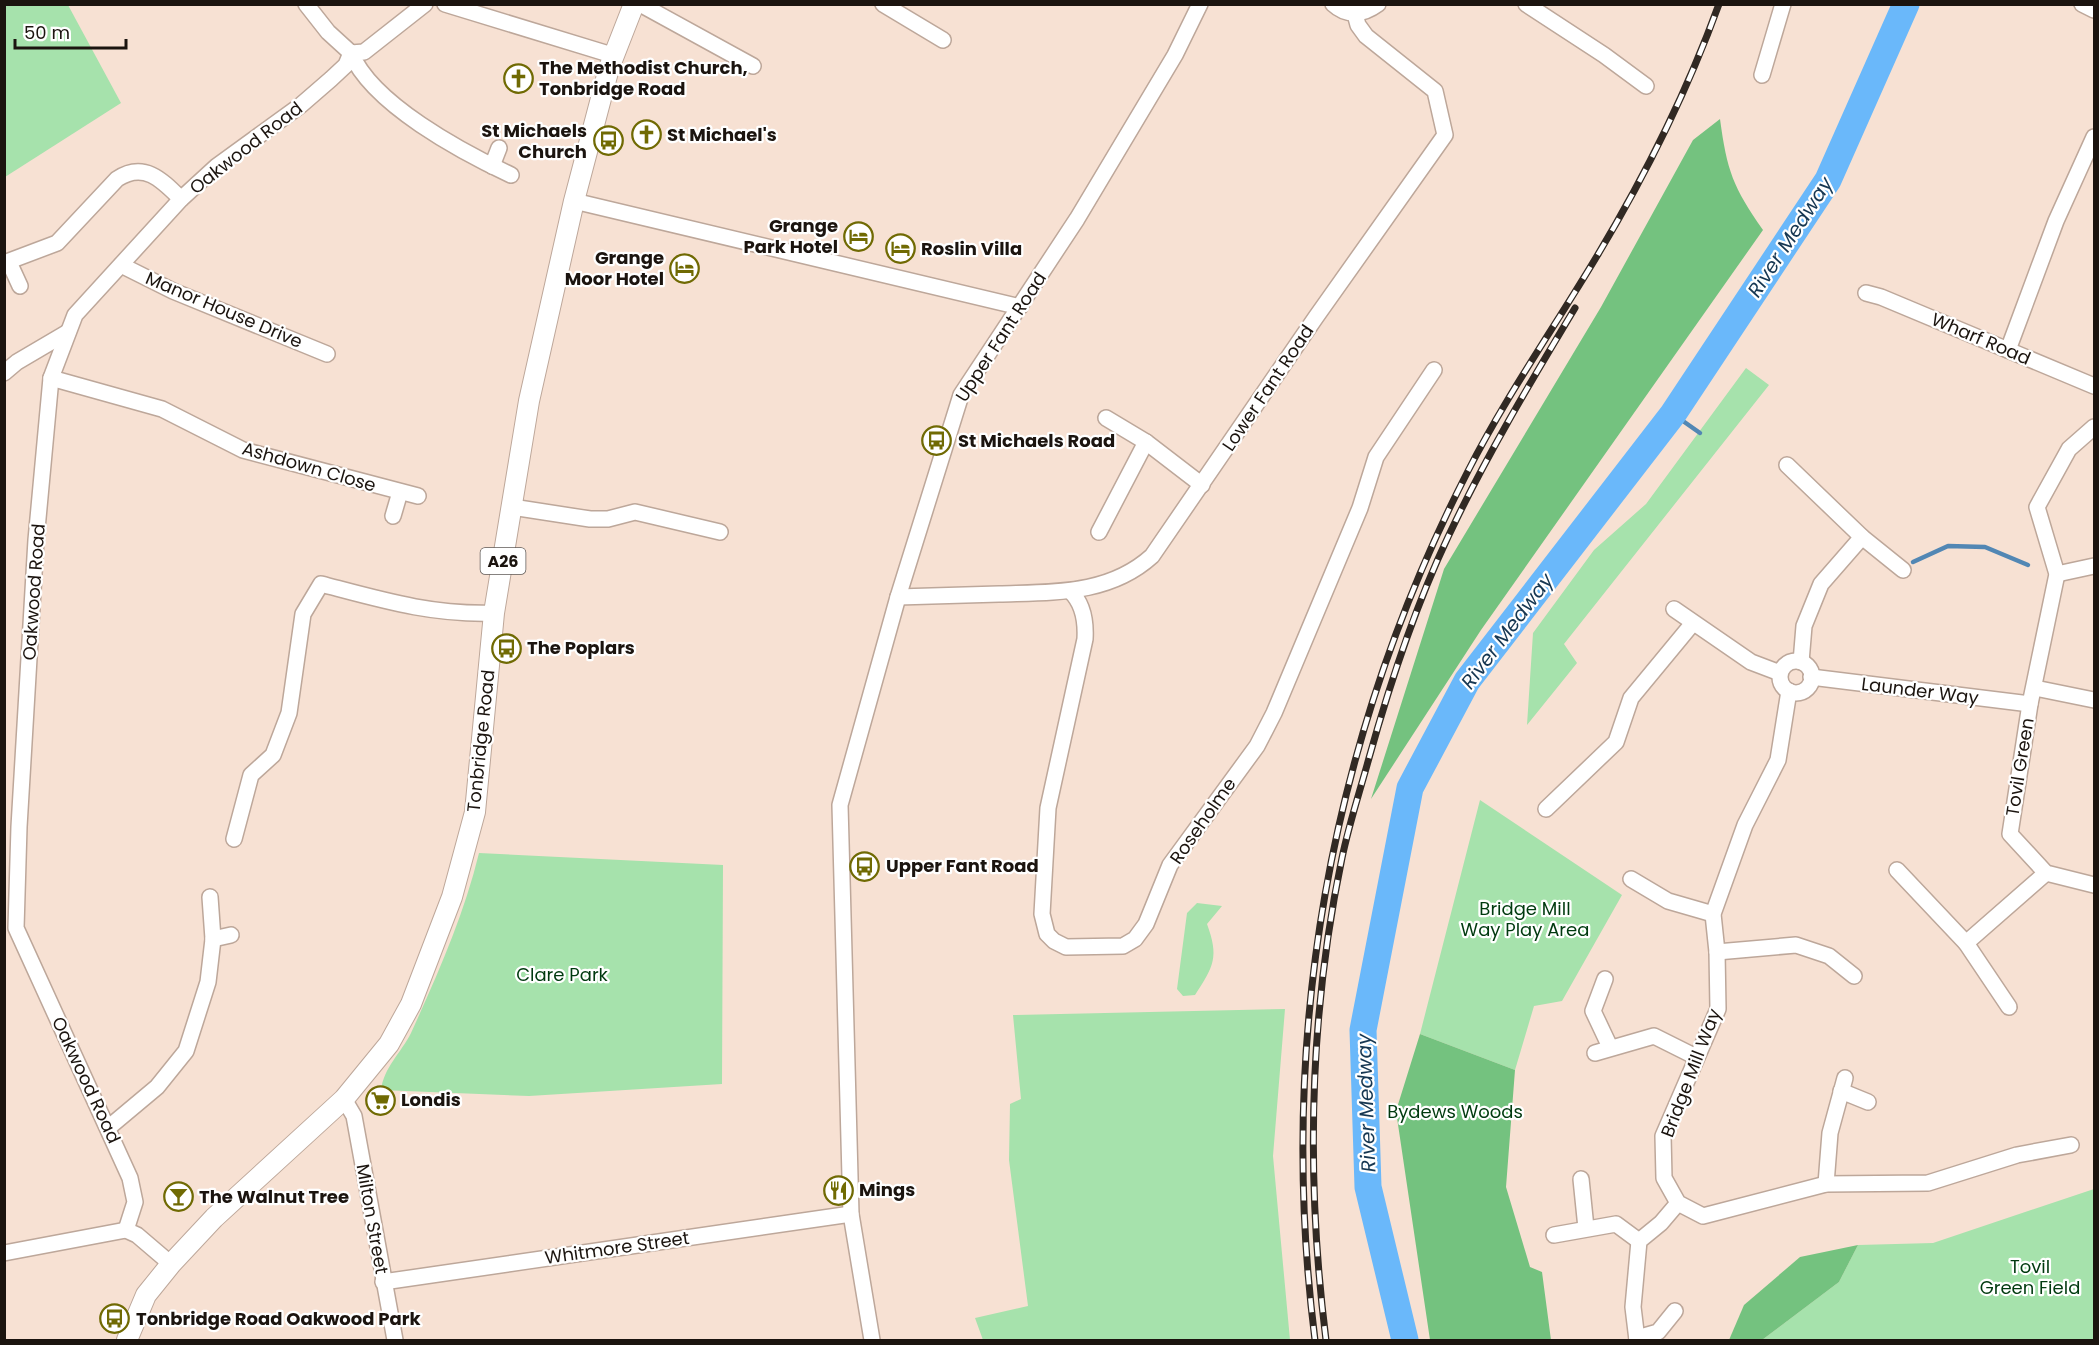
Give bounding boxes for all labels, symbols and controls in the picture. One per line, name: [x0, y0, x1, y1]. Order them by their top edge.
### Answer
scale bar: [15, 12, 126, 50]
text: 50 m: [24, 20, 70, 45]
place label: The Methodist Church, Tonbridge Road: [539, 55, 748, 101]
church icon: The Methodist Church, Tonbridge Road: [502, 62, 534, 94]
street label: Oakwood Road: [184, 96, 307, 200]
place label: St Michaels Church: [481, 118, 587, 164]
church icon: St Michael's: [630, 119, 662, 151]
place label: St Michael's: [667, 122, 777, 147]
bus stop icon: St Michaels Church: [592, 125, 624, 157]
water label: River Medway: [1741, 171, 1840, 303]
place label: Grange Park Hotel: [744, 213, 838, 259]
hotel icon: Grange Park Hotel: [843, 220, 875, 252]
hotel icon: Roslin Villa: [884, 233, 916, 265]
place label: Roslin Villa: [921, 236, 1022, 261]
place label: Grange Moor Hotel: [565, 245, 664, 291]
hotel icon: Grange Moor Hotel: [669, 252, 701, 284]
street label: Manor House Drive: [142, 265, 307, 354]
street label: Upper Fant Road: [949, 267, 1052, 406]
street label: Wharf Road: [1928, 306, 2035, 371]
street label: Lower Fant Road: [1216, 320, 1319, 456]
bus stop icon: St Michaels Road: [921, 425, 953, 457]
place label: St Michaels Road: [958, 428, 1115, 453]
street label: Ashdown Close: [239, 435, 379, 498]
street label: Oakwood Road: [16, 523, 51, 661]
road number: A26: [480, 548, 526, 574]
water label: River Medway: [1454, 567, 1560, 695]
bus stop icon: The Poplars: [490, 632, 522, 664]
place label: The Poplars: [527, 635, 635, 660]
street label: Tonbridge Road: [461, 668, 500, 813]
street label: Launder Way: [1860, 671, 1980, 710]
street label: Tovil Green: [1999, 716, 2040, 818]
street label: Roseholme: [1164, 773, 1242, 869]
bus stop icon: Upper Fant Road: [849, 850, 881, 882]
place label: Upper Fant Road: [886, 853, 1039, 878]
park label: Bridge Mill Way Play Area: [1461, 896, 1589, 942]
park label: Clare Park: [516, 962, 609, 987]
street label: Bridge Mill Way: [1655, 1005, 1727, 1141]
street label: Oakwood Road: [46, 1012, 127, 1147]
water label: River Medway: [1350, 1033, 1382, 1173]
supermarket icon: Londis: [364, 1084, 396, 1116]
place label: Londis: [401, 1087, 461, 1112]
park label: Bydews Woods: [1387, 1099, 1523, 1124]
street label: Milton Street: [351, 1162, 394, 1276]
restaurant icon: Mings: [822, 1174, 854, 1206]
place label: Mings: [859, 1177, 915, 1202]
bar icon: The Walnut Tree: [162, 1181, 194, 1213]
place label: The Walnut Tree: [199, 1184, 349, 1209]
street label: Whitmore Street: [543, 1225, 691, 1270]
park label: Tovil Green Field: [1980, 1254, 2080, 1300]
bus stop icon: Tonbridge Road Oakwood Park: [99, 1303, 131, 1335]
place label: Tonbridge Road Oakwood Park: [136, 1306, 421, 1331]

